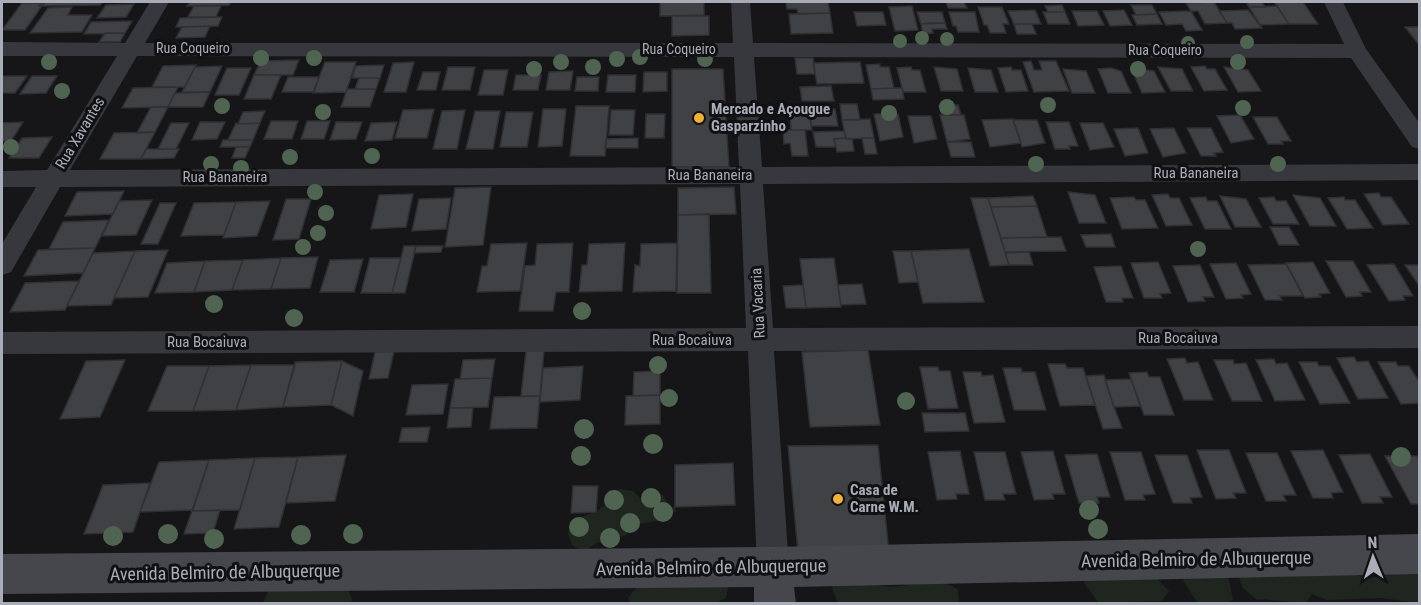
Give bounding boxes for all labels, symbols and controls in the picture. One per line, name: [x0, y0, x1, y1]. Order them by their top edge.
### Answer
street label: Rua Coqueiro: [156, 40, 230, 56]
street label: Rua Coqueiro: [642, 41, 716, 57]
street label: Rua Coqueiro: [1128, 42, 1202, 58]
street label: Rua Xavantes: [52, 94, 108, 172]
place label: Mercado e Açougue Gasparzinho: [711, 100, 830, 135]
marker: Mercado e Açougue Gasparzinho: [692, 111, 706, 125]
street label: Rua Bananeira: [1154, 164, 1238, 182]
street label: Rua Bananeira: [668, 166, 752, 184]
street label: Rua Bananeira: [183, 168, 267, 186]
street label: Rua Vacaria: [747, 267, 769, 339]
street label: Rua Bocaiuva: [1138, 329, 1218, 347]
street label: Rua Bocaiuva: [652, 331, 732, 349]
street label: Rua Bocaiuva: [167, 333, 247, 351]
place label: Casa de Carne W.M.: [850, 481, 919, 516]
marker: Casa de Carne W.M.: [831, 492, 845, 506]
north arrow: [1343, 527, 1403, 587]
text: N: [1367, 533, 1378, 552]
street label: Avenida Belmiro de Albuquerque: [1081, 546, 1311, 572]
street label: Avenida Belmiro de Albuquerque: [596, 554, 826, 580]
street label: Avenida Belmiro de Albuquerque: [110, 559, 340, 585]

